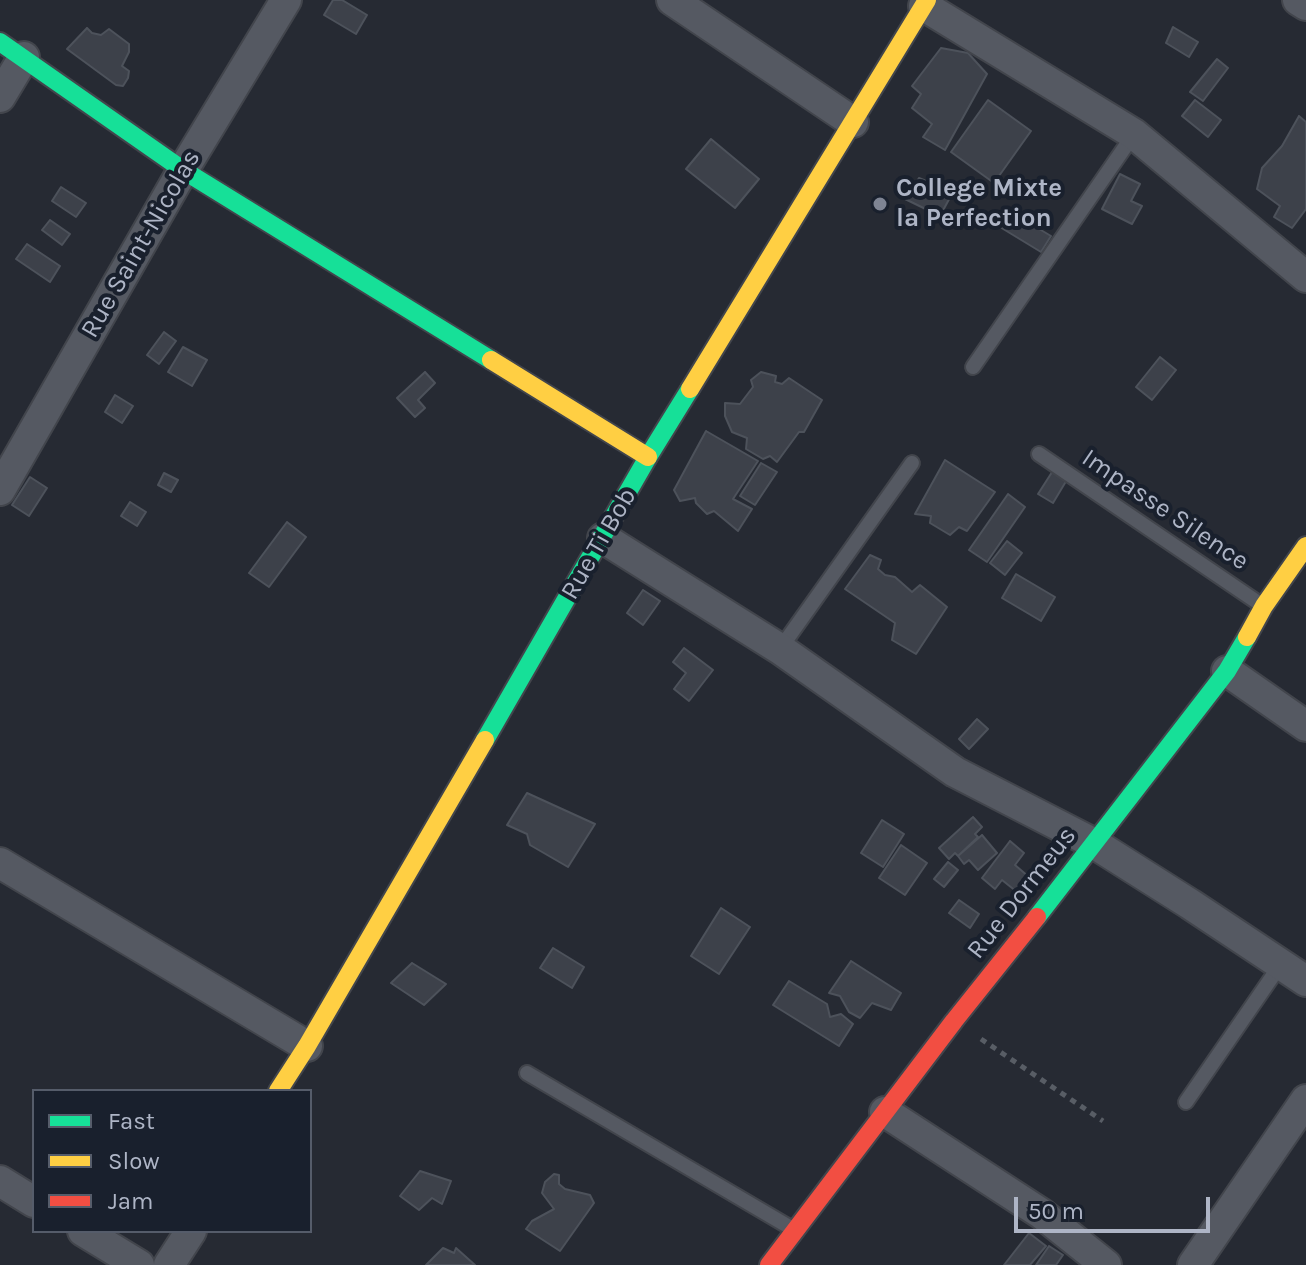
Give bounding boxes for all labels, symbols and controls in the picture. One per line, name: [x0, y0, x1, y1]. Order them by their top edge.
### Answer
street label: Rue Saint-Nicolas: [75, 144, 207, 344]
place label: College Mixte la Perfection: [896, 173, 1062, 234]
marker: College Mixte la Perfection: [871, 195, 889, 213]
street label: Impasse Silence: [1076, 443, 1254, 577]
street label: Rue Ti Bob: [555, 483, 643, 605]
street label: Rue Dormeus: [961, 821, 1083, 965]
legend: [32, 1089, 312, 1233]
text: Fast: [108, 1107, 155, 1135]
text: Slow: [108, 1147, 160, 1175]
scale bar: [1018, 1181, 1214, 1231]
text: Jam: [108, 1187, 153, 1215]
text: 50 m: [1028, 1197, 1084, 1225]

